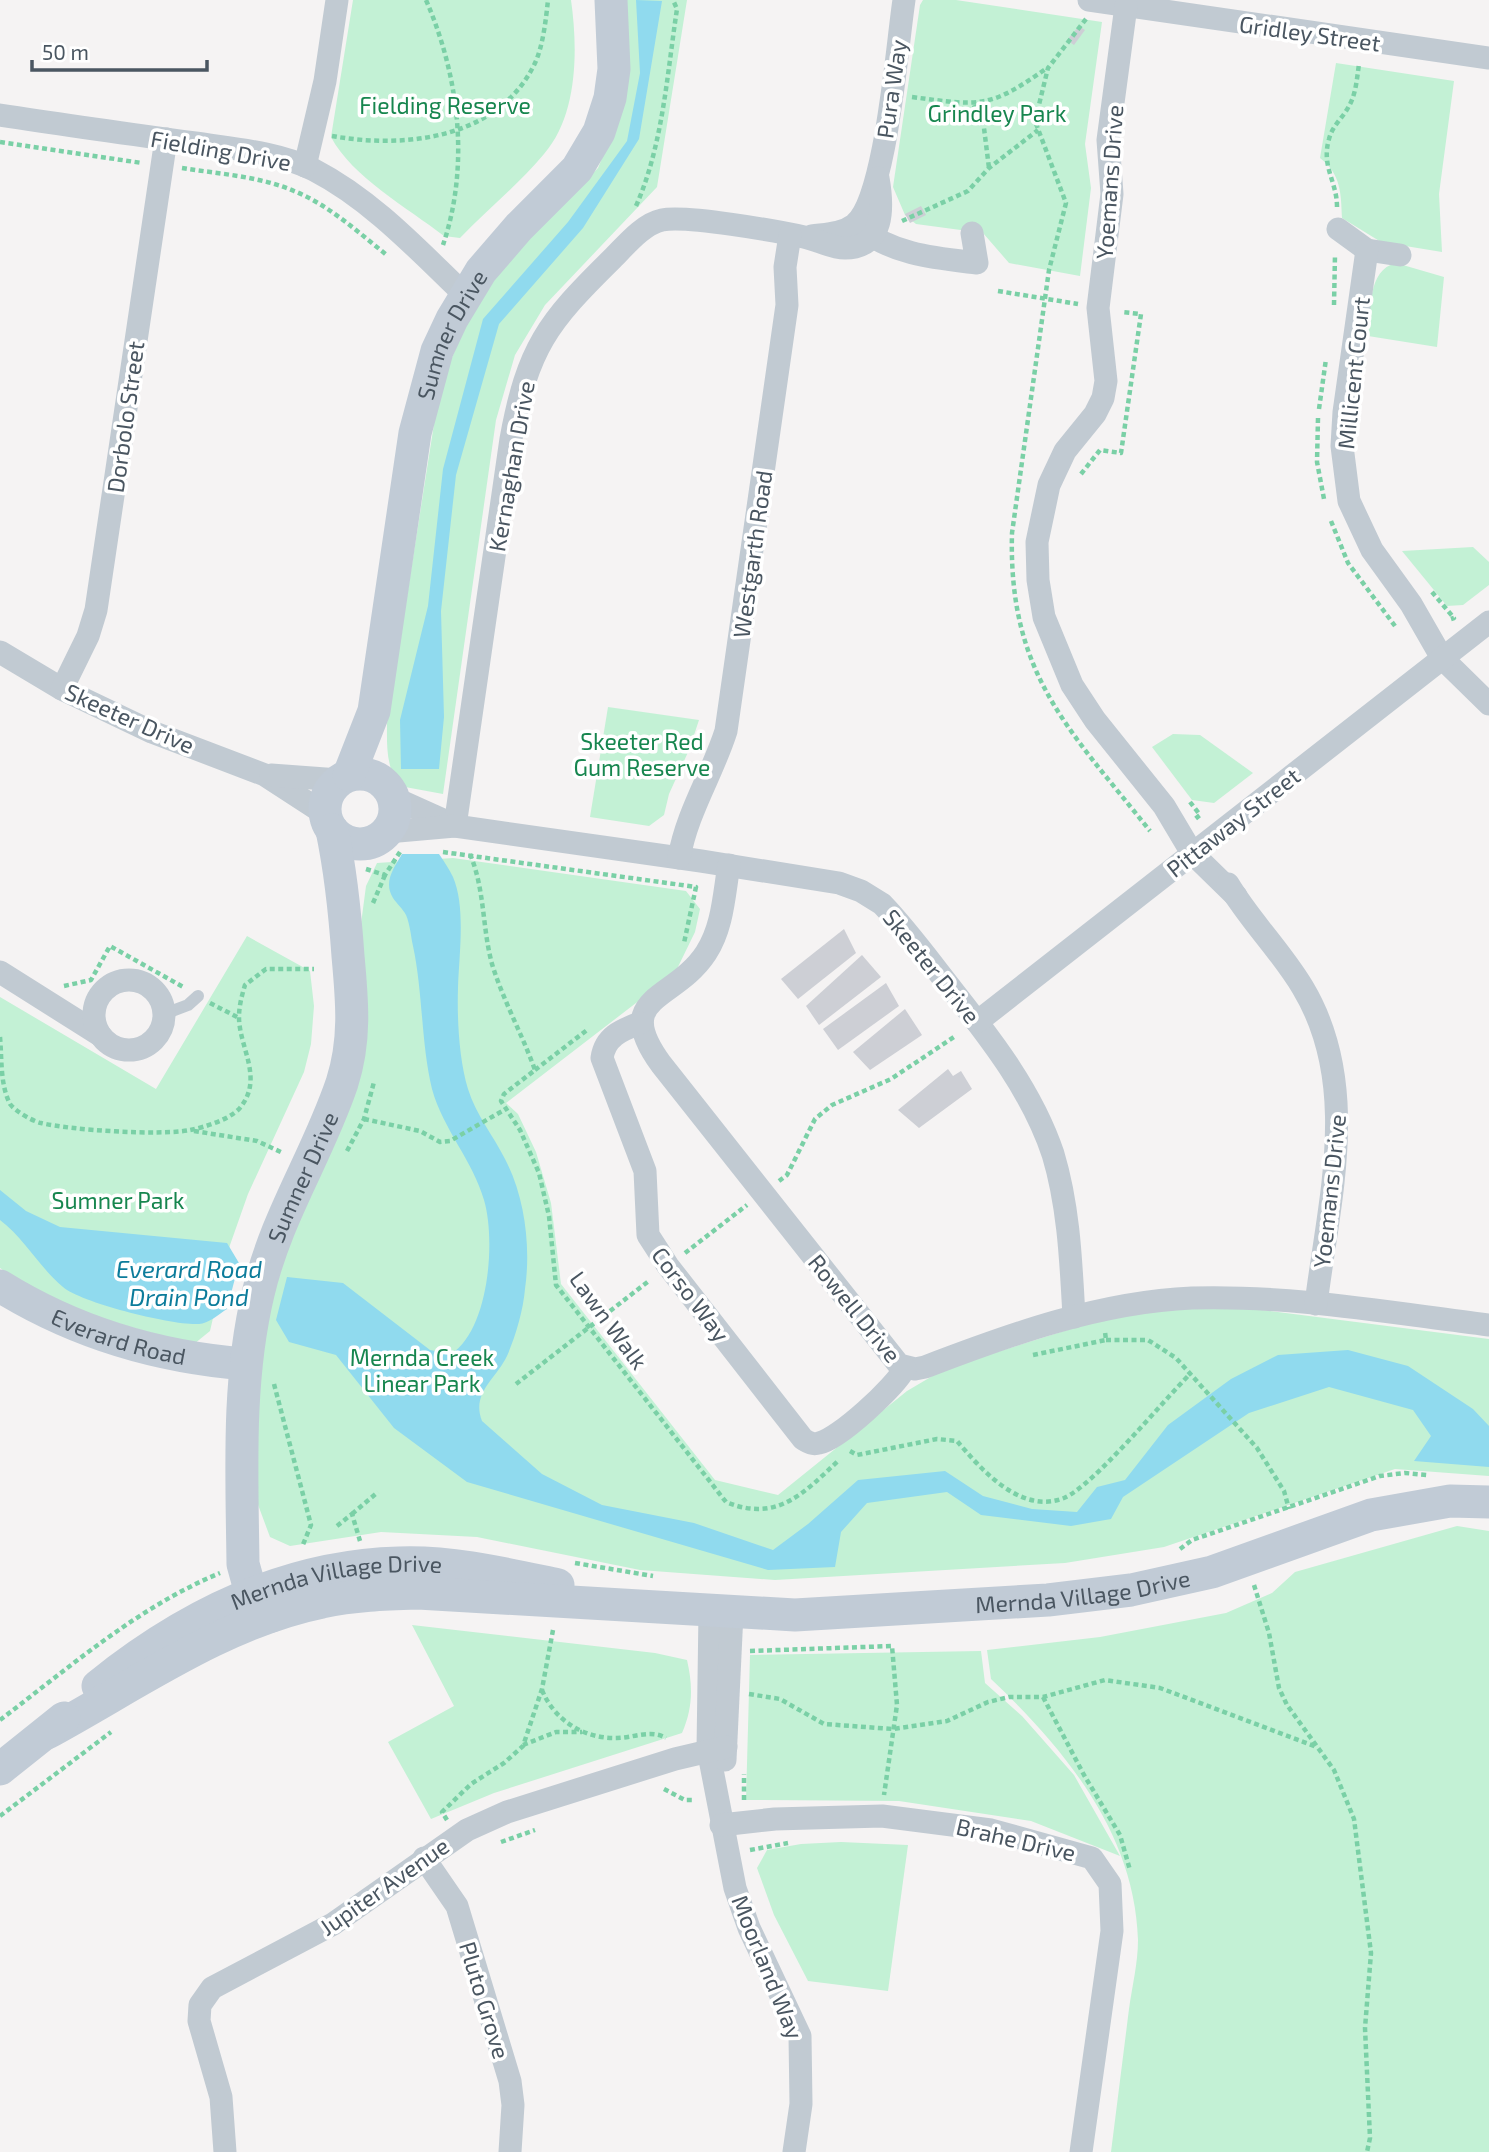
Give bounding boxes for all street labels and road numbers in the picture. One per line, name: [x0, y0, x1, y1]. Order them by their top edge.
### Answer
street label: Gridley Street: [1238, 9, 1383, 57]
street label: Pura Way: [870, 38, 912, 140]
street label: Yoemans Drive: [1090, 104, 1128, 260]
street label: Fielding Drive: [149, 124, 293, 176]
street label: Sumner Drive: [411, 264, 493, 403]
street label: Millicent Court: [1331, 295, 1375, 451]
street label: Dorbolo Street: [101, 339, 150, 495]
street label: Kernaghan Drive: [482, 378, 540, 554]
street label: Westgarth Road: [726, 468, 778, 640]
street label: Skeeter Drive: [61, 677, 199, 759]
street label: Pittaway Street: [1161, 761, 1305, 883]
street label: Skeeter Drive: [878, 903, 986, 1029]
street label: Sumner Drive: [261, 1108, 344, 1246]
street label: Yoemans Drive: [1307, 1113, 1351, 1269]
street label: Corso Way: [646, 1241, 736, 1347]
street label: Rowell Drive: [803, 1248, 907, 1368]
street label: Lawn Walk: [564, 1266, 654, 1375]
street label: Everard Road: [47, 1302, 188, 1370]
street label: Mernda Village Drive: [226, 1549, 443, 1615]
street label: Mernda Village Drive: [974, 1563, 1193, 1618]
street label: Brahe Drive: [954, 1812, 1078, 1866]
street label: Jupiter Avenue: [314, 1831, 454, 1941]
street label: Moorland Way: [726, 1891, 810, 2043]
street label: Pluto Grove: [454, 1938, 516, 2062]

